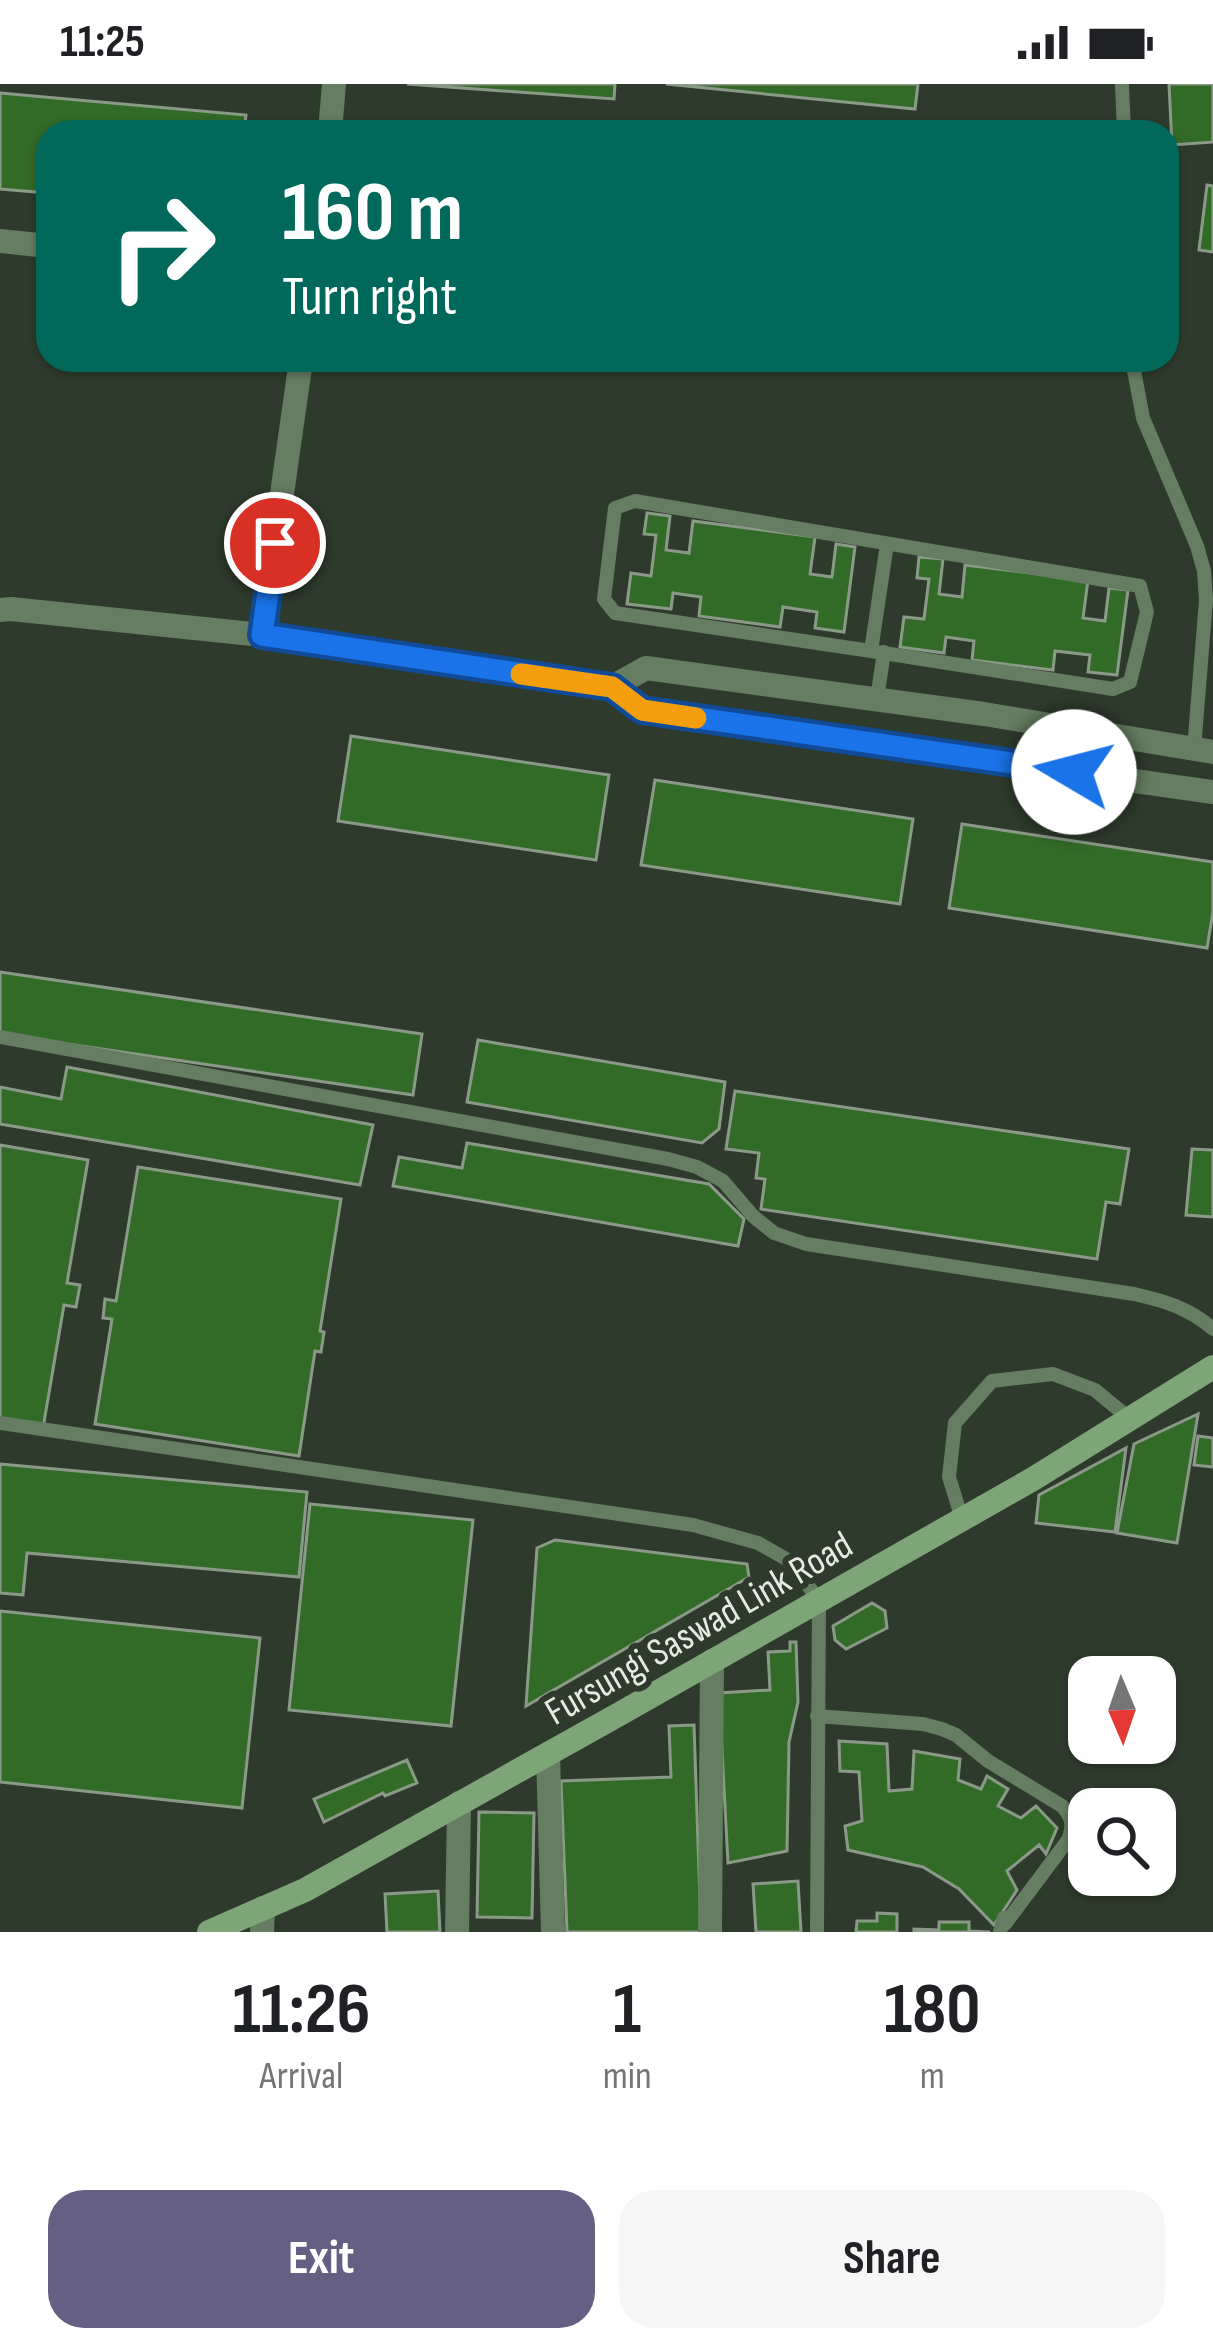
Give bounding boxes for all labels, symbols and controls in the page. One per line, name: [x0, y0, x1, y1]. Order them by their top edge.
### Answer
text: 11:25: [60, 15, 145, 70]
text: 160 m: [282, 163, 463, 264]
icon: right: [84, 168, 240, 324]
text: Turn right: [282, 265, 457, 330]
pin: [224, 492, 326, 594]
icon: arrive: [242, 510, 308, 576]
position arrow: [1011, 709, 1137, 835]
street label: Fursungi Saswad Link Road: [537, 1522, 861, 1736]
north arrow: [1068, 1656, 1176, 1764]
map controls: [1068, 1656, 1176, 1896]
button: search: [1068, 1788, 1176, 1896]
text: 11:26: [232, 1967, 370, 2054]
text: 1: [613, 1967, 641, 2054]
text: 180: [884, 1967, 981, 2054]
text: Arrival: [259, 2053, 343, 2100]
text: min: [603, 2053, 652, 2100]
text: m: [920, 2053, 945, 2100]
button: Exit: [48, 2190, 595, 2328]
button: Share: [619, 2190, 1165, 2328]

